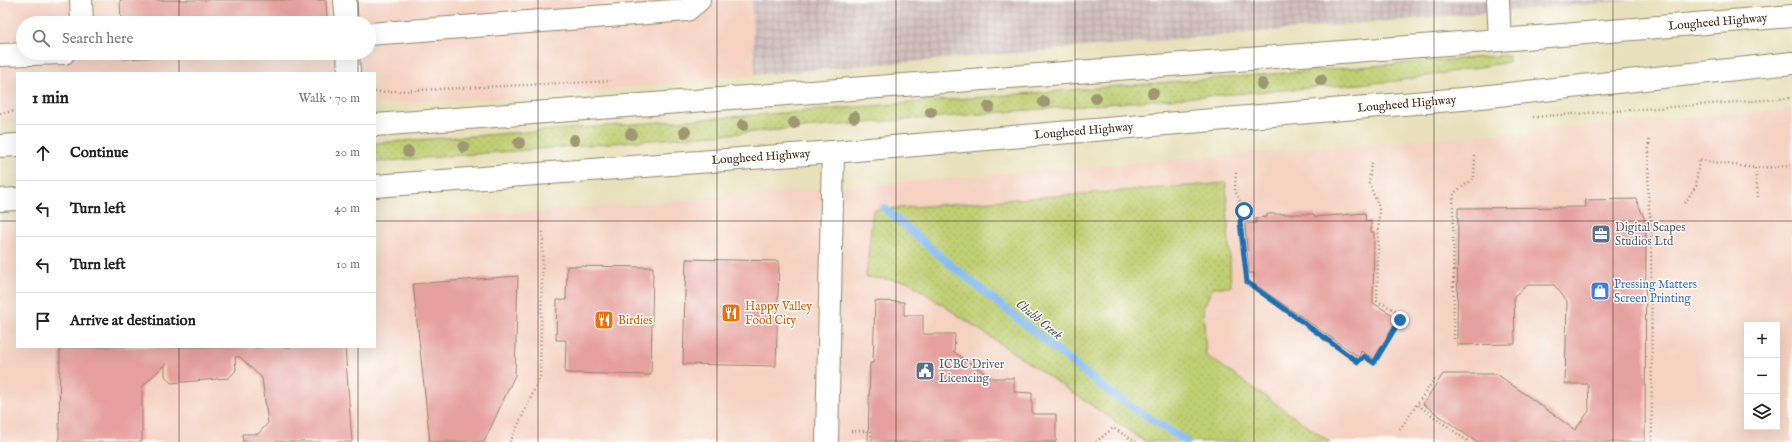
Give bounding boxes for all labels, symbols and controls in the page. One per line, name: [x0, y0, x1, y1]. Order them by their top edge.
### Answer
street label: Lougheed Highway: [1668, 10, 1768, 34]
search box: [16, 16, 376, 60]
icon: search: [30, 27, 52, 49]
text: Search here: [62, 29, 133, 48]
text: 1 min: [32, 88, 69, 109]
text: Walk · 70 m: [298, 90, 360, 107]
street label: Lougheed Highway: [1357, 92, 1457, 116]
street label: Lougheed Highway: [1034, 119, 1134, 143]
icon: ahead: [32, 142, 54, 164]
text: Continue: [70, 143, 128, 162]
text: 20 m: [335, 144, 360, 161]
street label: Lougheed Highway: [711, 146, 811, 168]
icon: left: [32, 198, 54, 220]
text: Turn left: [70, 199, 126, 218]
text: 40 m: [334, 200, 360, 217]
route start: [1235, 202, 1253, 220]
place label: Digital Scapes Studios Ltd: [1615, 220, 1685, 249]
office icon: Digital Scapes Studios Ltd: [1590, 223, 1612, 245]
icon: left: [32, 254, 54, 276]
text: Turn left: [70, 255, 126, 274]
text: 10 m: [336, 256, 360, 273]
place label: Pressing Matters Screen Printing: [1614, 277, 1697, 306]
shop icon: Pressing Matters Screen Printing: [1589, 280, 1611, 302]
water label: Chubb Creek: [1012, 296, 1066, 344]
place label: Happy Valley Food City: [745, 299, 812, 328]
restaurant icon: Happy Valley Food City: [720, 302, 742, 324]
restaurant icon: Birdies: [593, 309, 615, 331]
icon: arrive: [32, 310, 54, 332]
text: Arrive at destination: [70, 311, 196, 330]
route end: [1391, 311, 1409, 329]
place label: Birdies: [618, 313, 653, 328]
map controls: [1744, 322, 1780, 430]
button: +: [1744, 322, 1780, 358]
place label: ICBC Driver Licencing: [939, 357, 1005, 386]
button: −: [1744, 358, 1780, 394]
public building icon: ICBC Driver Licencing: [914, 360, 936, 382]
button: layers: [1744, 394, 1780, 430]

